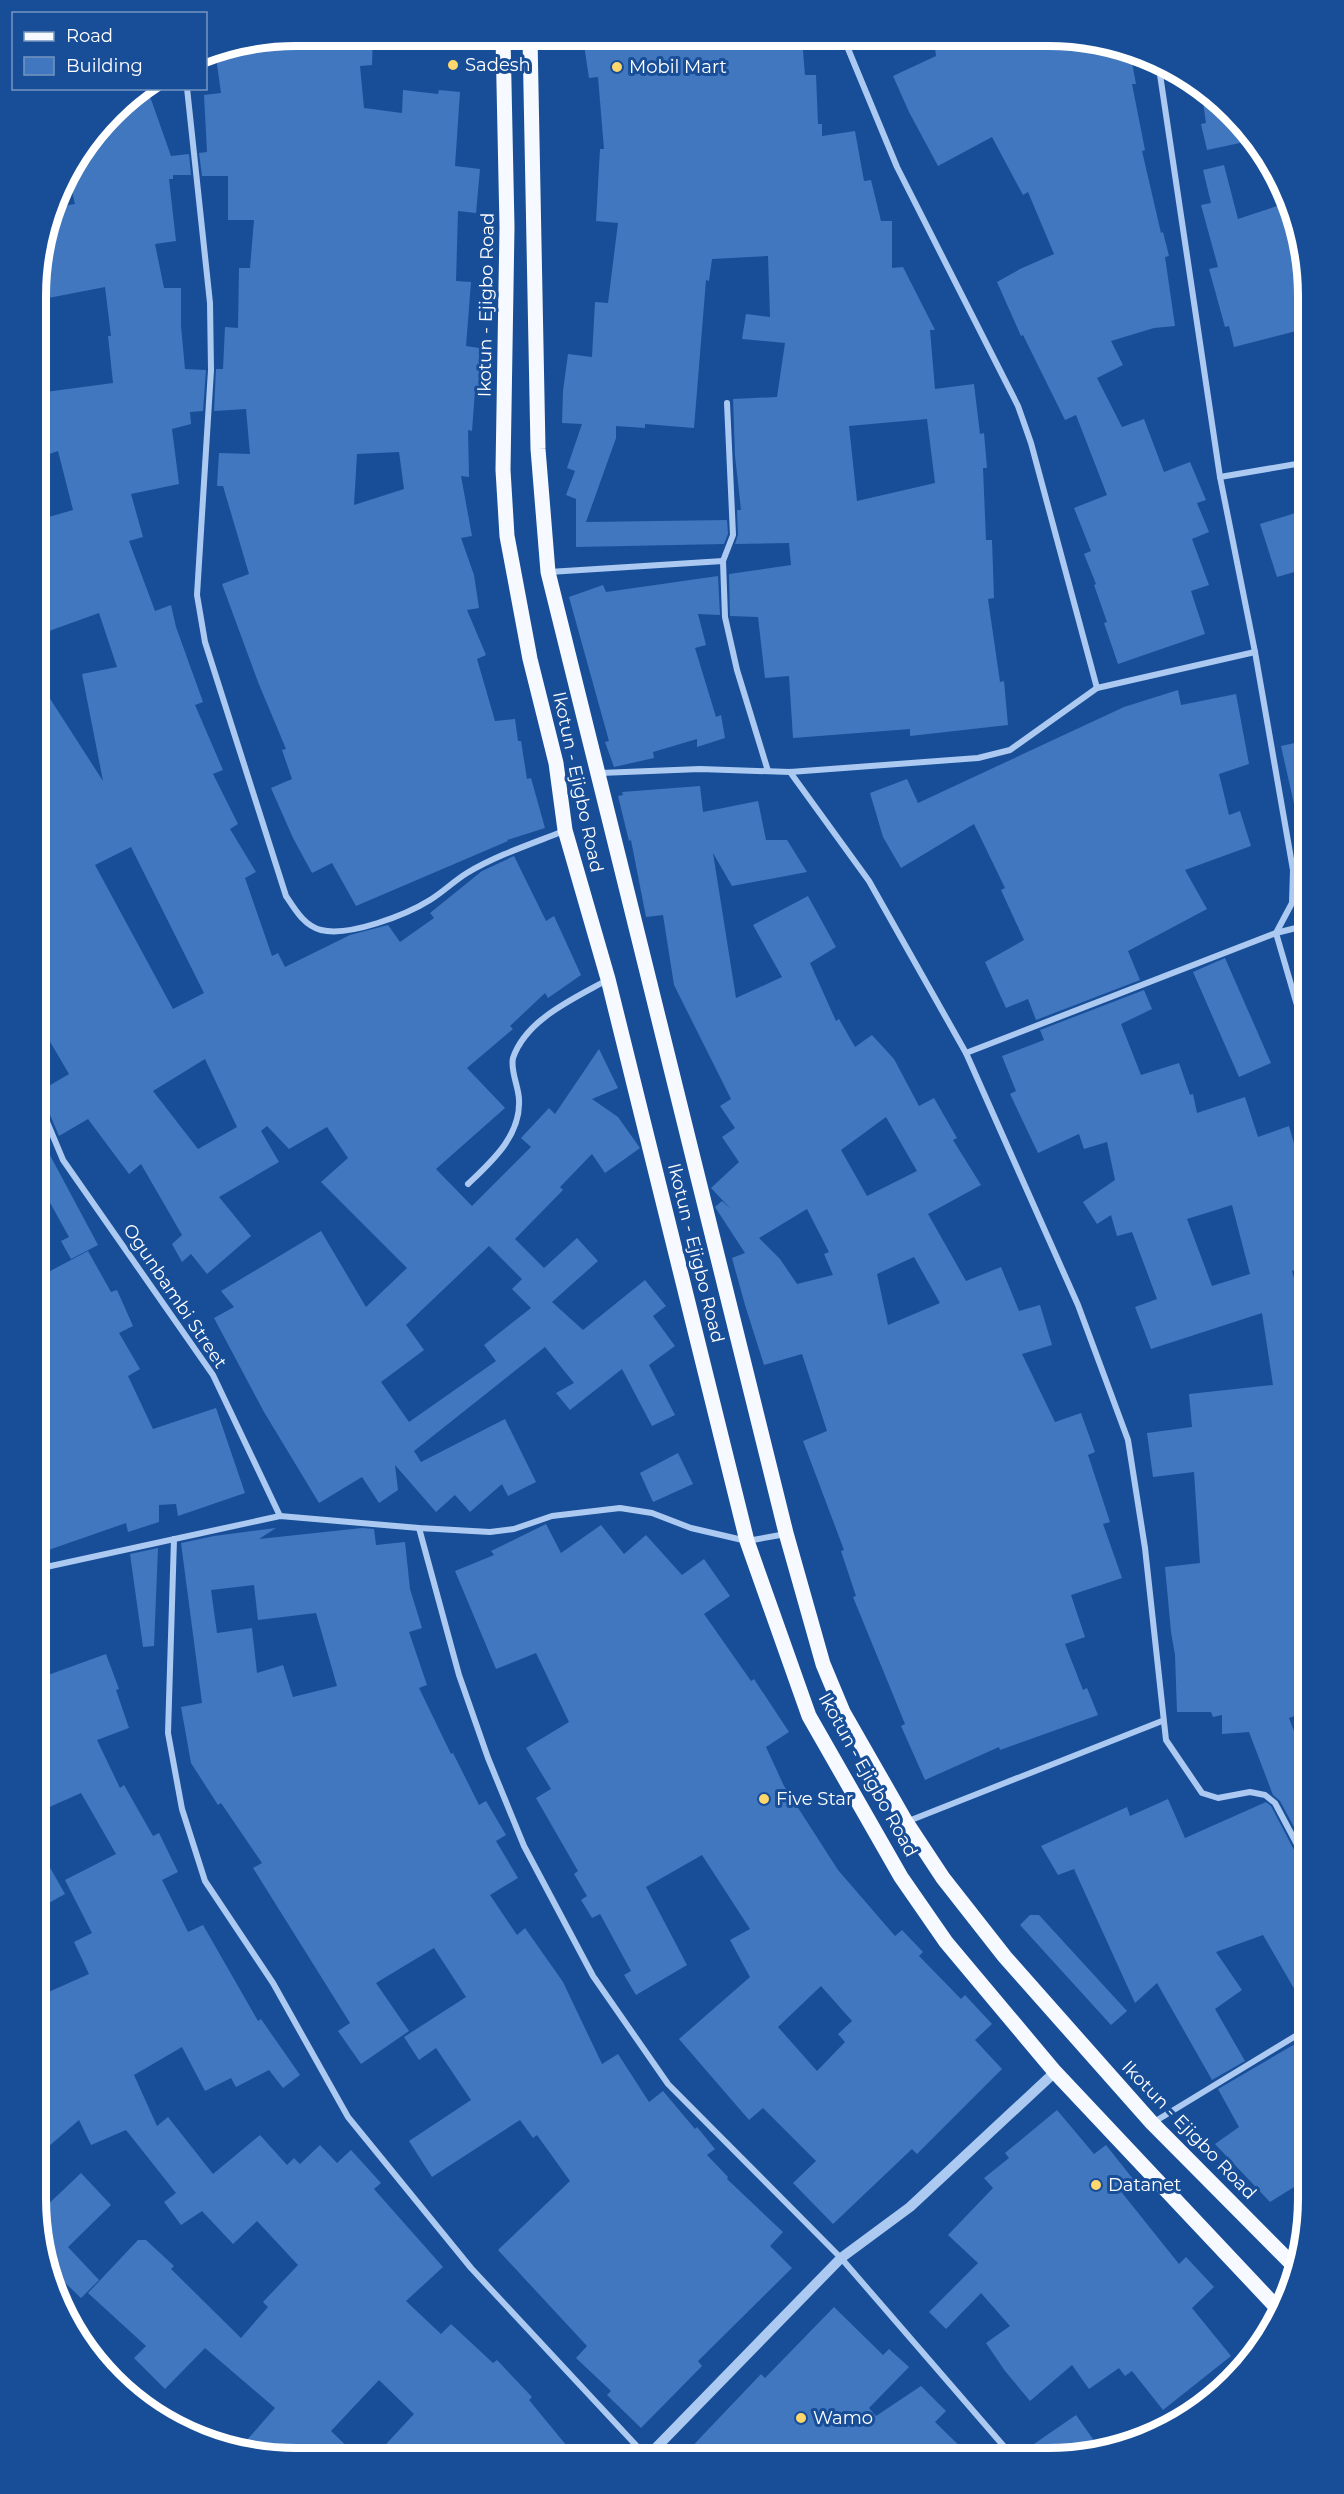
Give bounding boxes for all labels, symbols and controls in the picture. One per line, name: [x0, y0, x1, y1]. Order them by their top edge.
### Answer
legend: [12, 12, 207, 90]
text: Road: [66, 25, 113, 47]
place label: Sadesh: [465, 54, 531, 76]
text: Building: [66, 55, 143, 77]
place label: Mobil Mart: [629, 56, 727, 78]
marker: Sadesh: [446, 58, 460, 72]
marker: Mobil Mart: [610, 60, 624, 74]
street label: Ikotun - Ejigbo Road: [473, 213, 499, 397]
street label: Ikotun - Ejigbo Road: [548, 690, 608, 874]
street label: Ikotun - Ejigbo Road: [663, 1161, 729, 1345]
street label: Ogunbambi Street: [118, 1219, 232, 1373]
street label: Ikotun - Ejigbo Road: [814, 1689, 922, 1861]
place label: Five Star: [776, 1788, 853, 1810]
marker: Five Star: [757, 1792, 771, 1806]
street label: Ikotun - Ejigbo Road: [1117, 2056, 1261, 2204]
place label: Datanet: [1108, 2174, 1181, 2196]
marker: Datanet: [1089, 2178, 1103, 2192]
place label: Wamo: [813, 2407, 873, 2429]
marker: Wamo: [794, 2411, 808, 2425]

